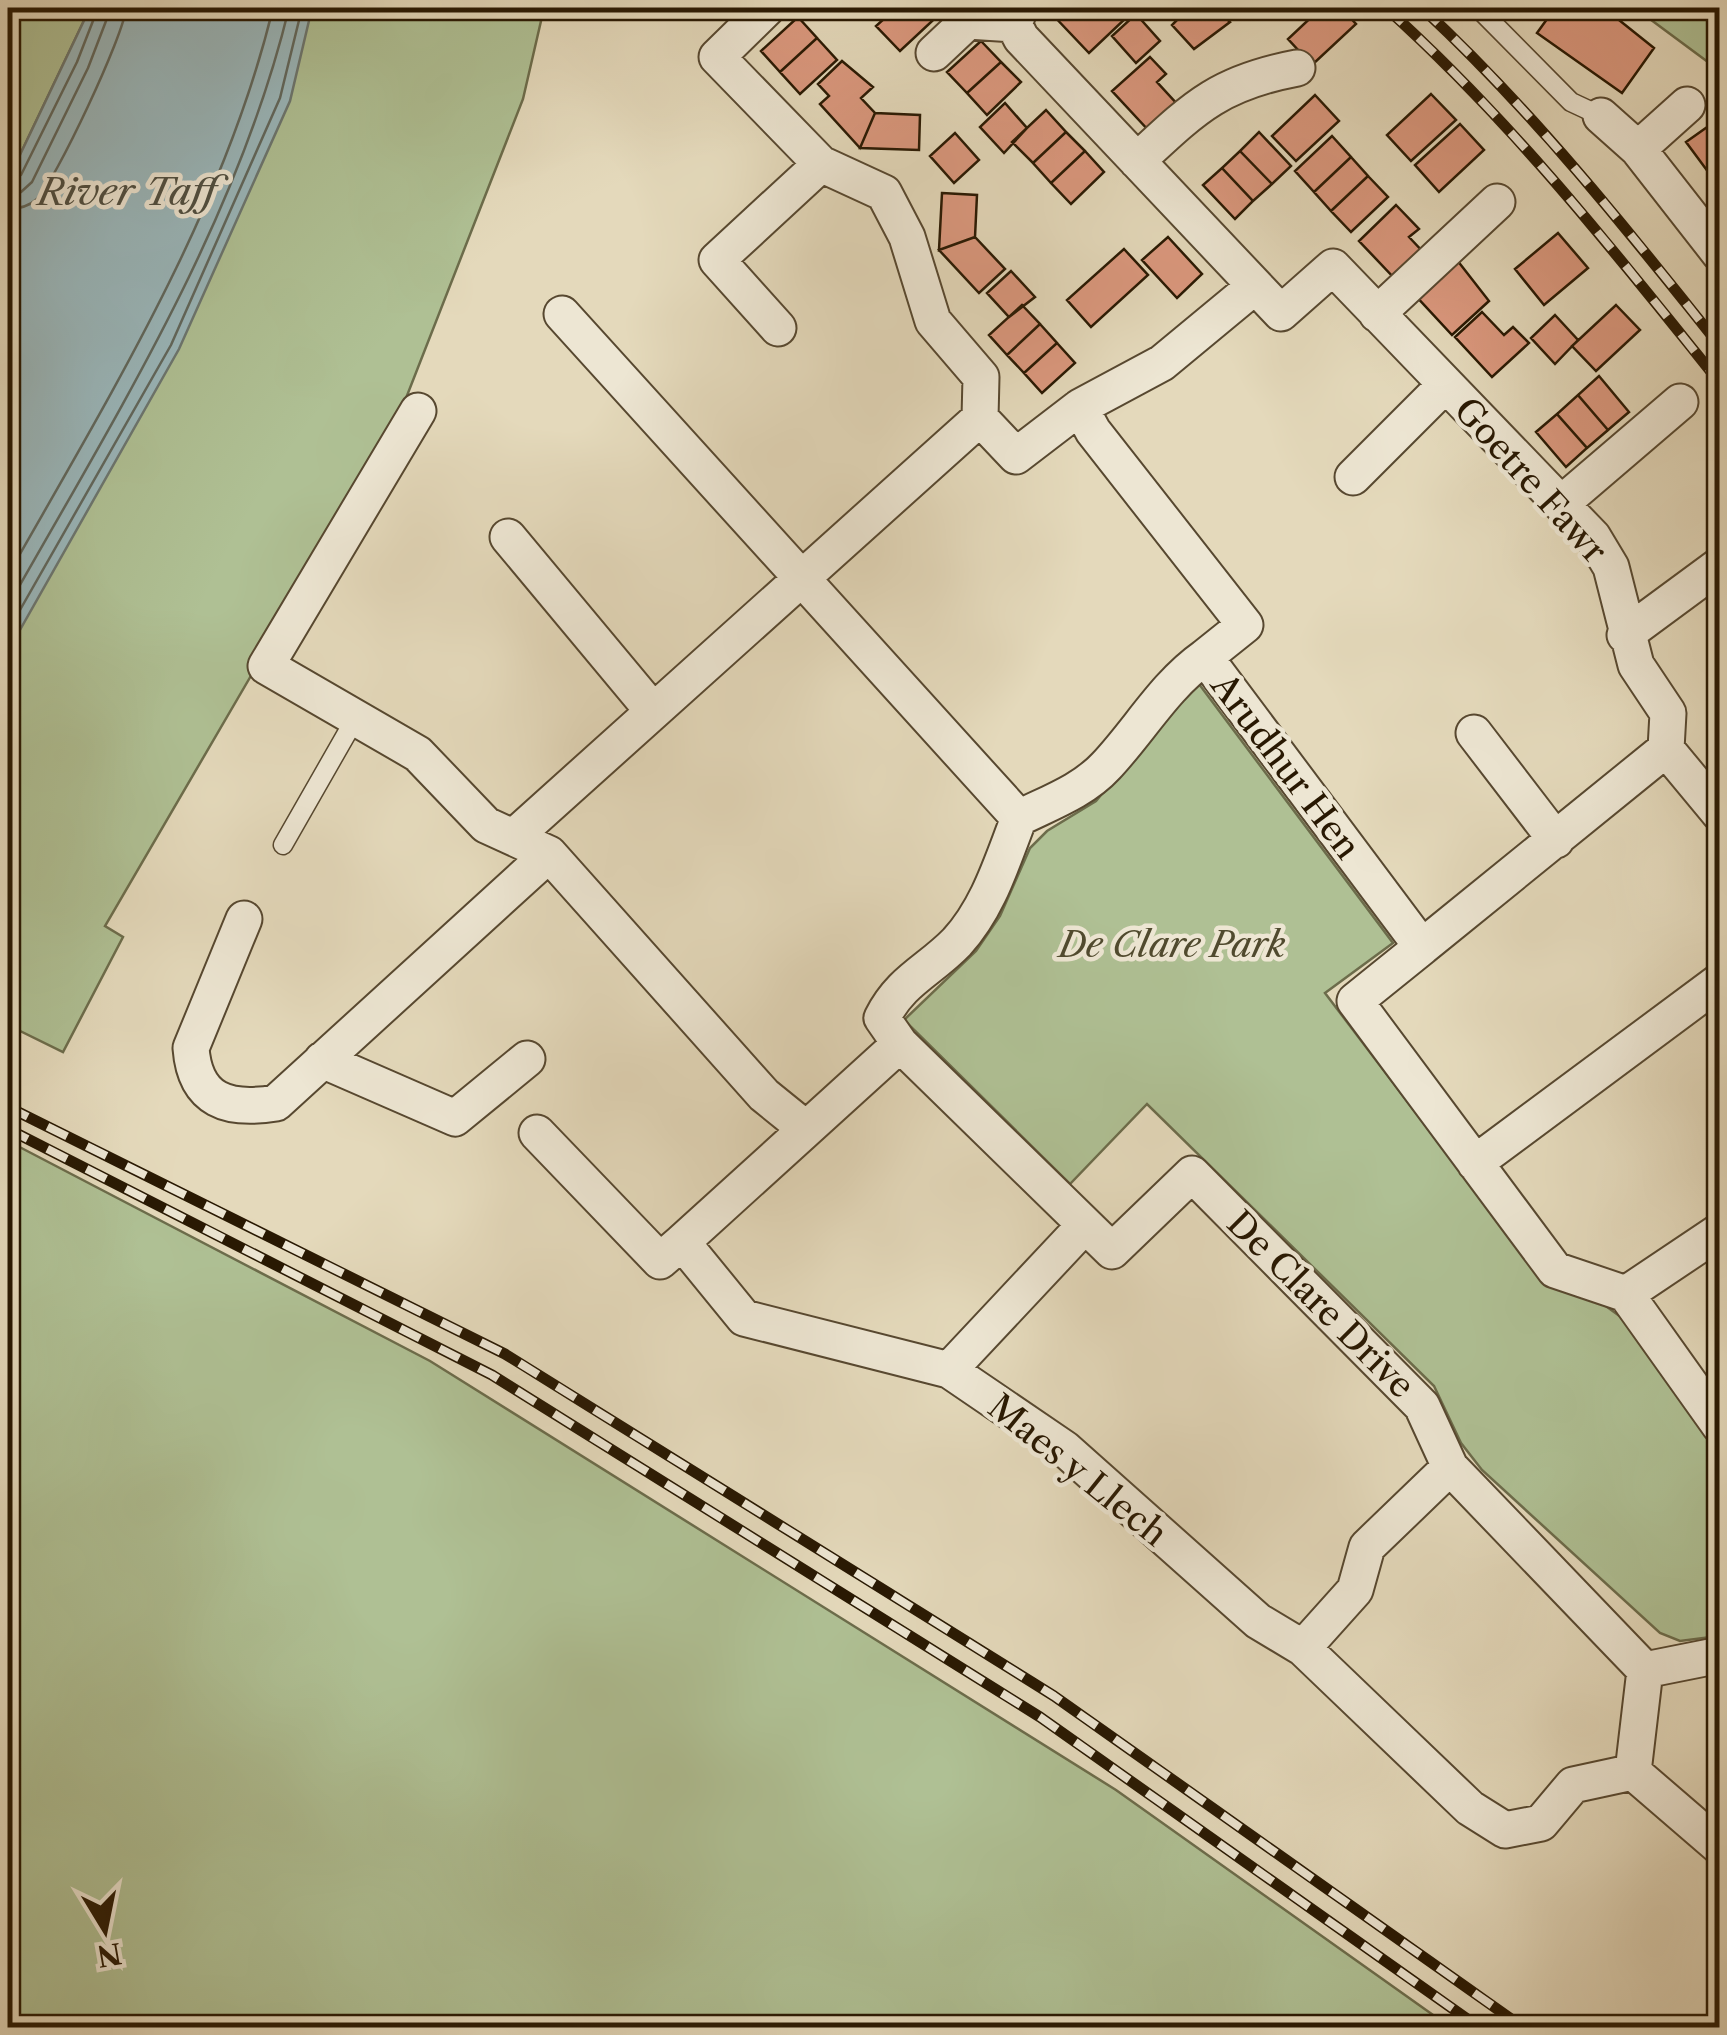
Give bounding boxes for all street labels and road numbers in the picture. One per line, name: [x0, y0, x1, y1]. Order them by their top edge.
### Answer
street label: Goetre Fawr: [1446, 388, 1617, 572]
street label: Arudhur Hen: [1202, 664, 1370, 867]
street label: De Clare Drive: [1218, 1201, 1424, 1407]
street label: Maes y Llech: [980, 1385, 1176, 1555]

